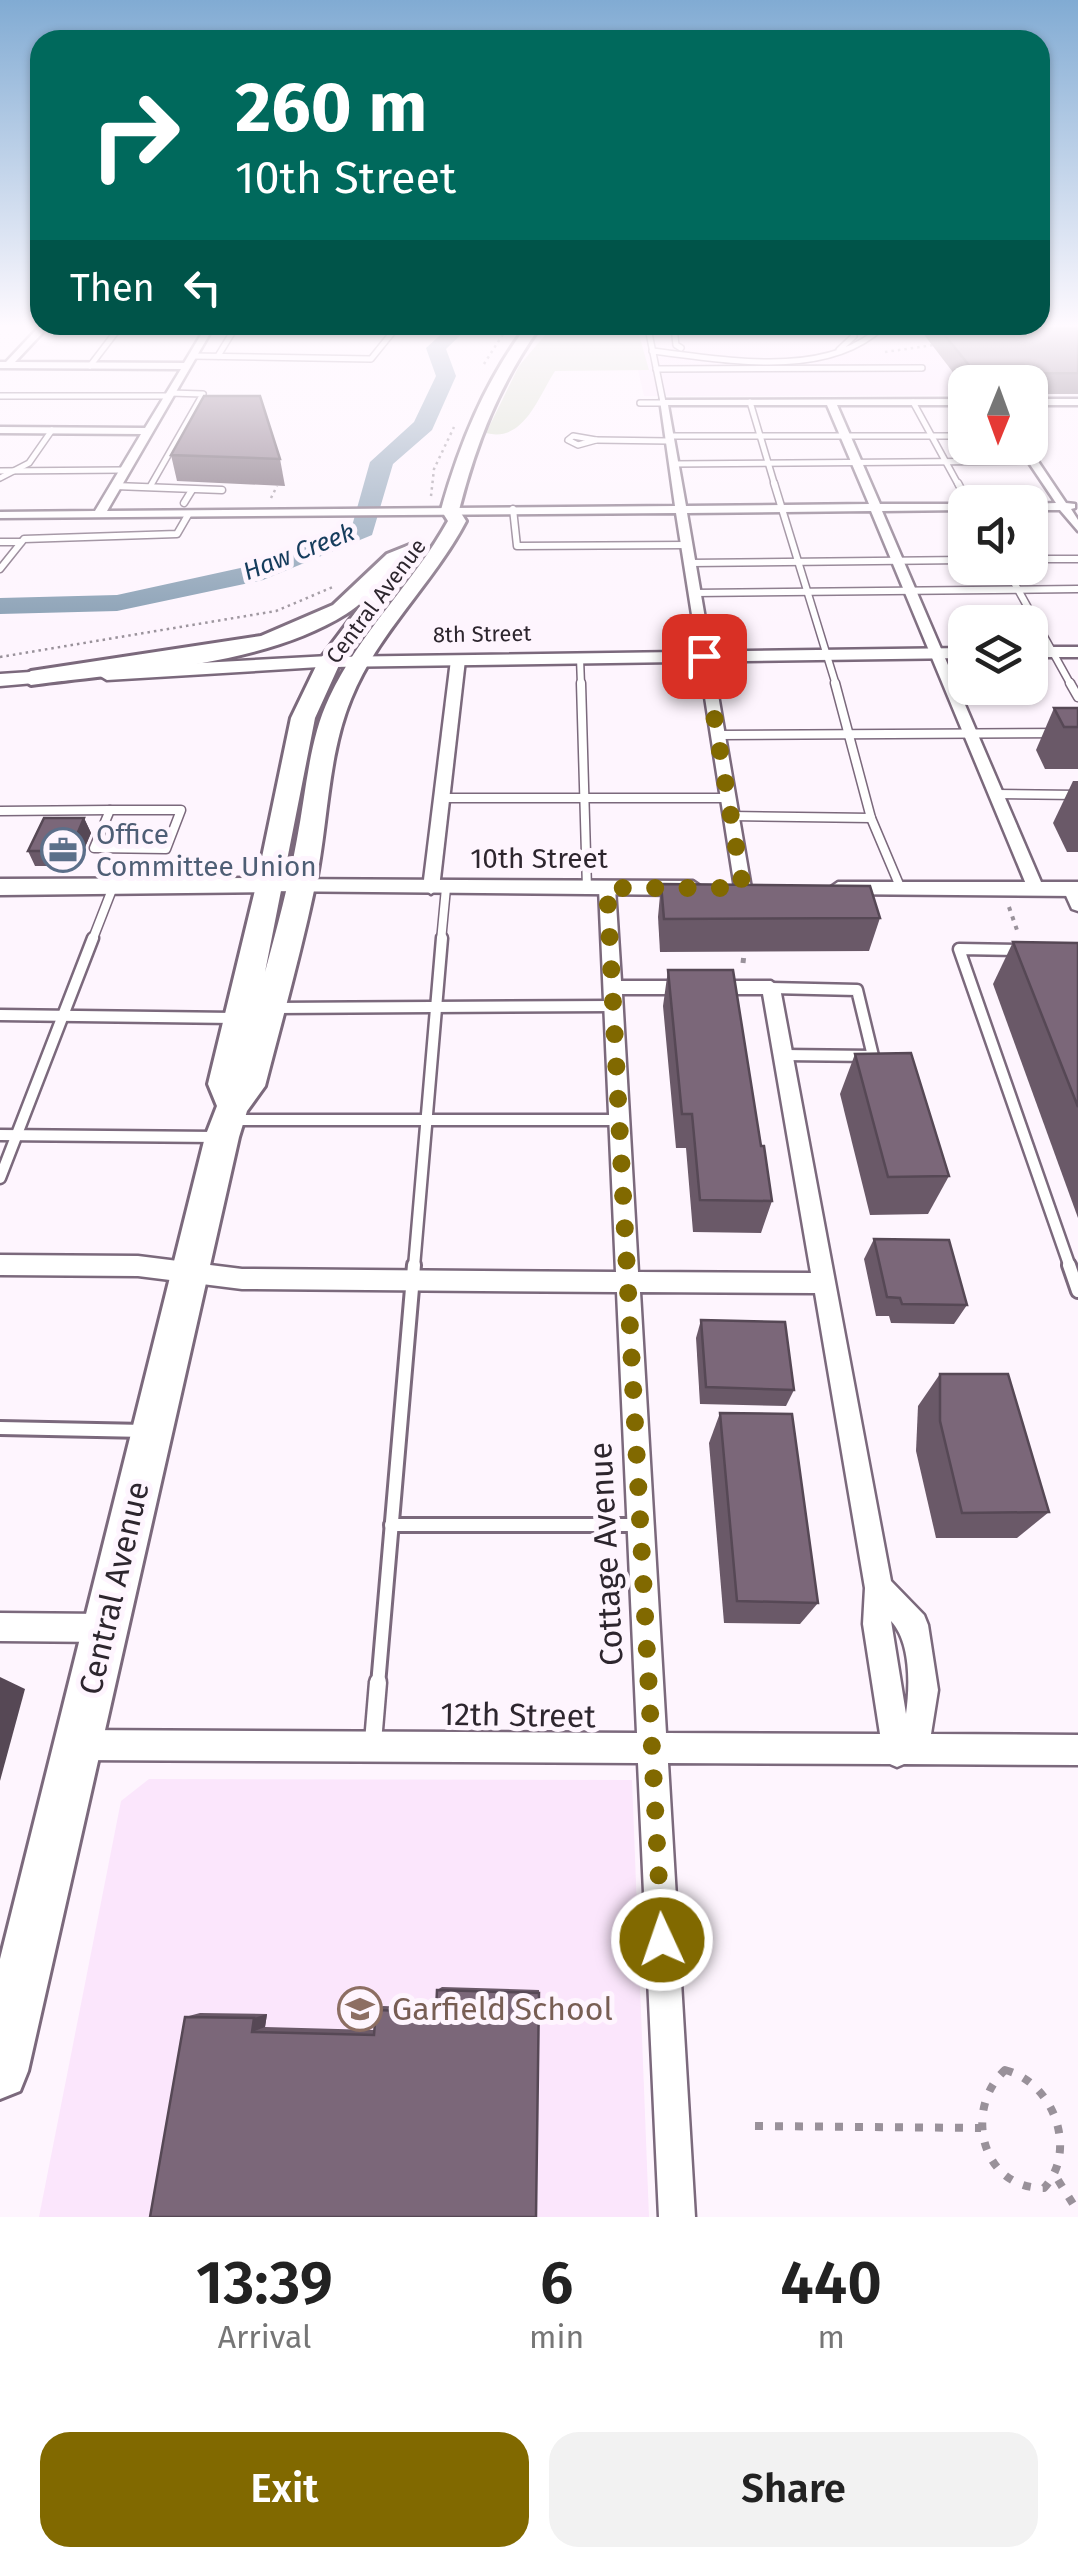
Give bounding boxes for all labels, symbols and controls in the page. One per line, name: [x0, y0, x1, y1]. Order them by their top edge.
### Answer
text: 260 m: [235, 66, 427, 150]
icon: right: [70, 70, 200, 200]
text: 10th Street: [235, 151, 456, 205]
icon: left: [175, 260, 230, 315]
text: Then: [70, 265, 155, 311]
north arrow: [948, 365, 1048, 465]
map controls: [948, 365, 1048, 705]
button: sound: [948, 485, 1048, 585]
water label: Haw Creek: [239, 517, 359, 587]
street label: Central Avenue: [320, 533, 432, 669]
button: layers: [948, 605, 1048, 705]
pin: [662, 614, 747, 699]
street label: 8th Street: [433, 620, 532, 648]
icon: arrive: [677, 629, 732, 684]
place label: Office Committee Union: [96, 818, 317, 883]
office icon: Office Committee Union: [40, 827, 86, 873]
street label: 10th Street: [470, 842, 609, 875]
street label: Cottage Avenue: [581, 1441, 631, 1667]
street label: Central Avenue: [71, 1478, 157, 1698]
street label: 12th Street: [440, 1695, 596, 1735]
position arrow: [610, 1888, 714, 1992]
school or university icon: Garfield School: [337, 1986, 383, 2032]
place label: Garfield School: [392, 1990, 613, 2028]
text: 13:39: [196, 2247, 333, 2319]
text: 6: [540, 2247, 573, 2319]
text: 440: [780, 2247, 882, 2319]
text: Arrival: [218, 2318, 311, 2356]
text: min: [529, 2318, 584, 2356]
text: m: [817, 2318, 845, 2356]
button: Exit: [40, 2432, 529, 2547]
button: Share: [549, 2432, 1038, 2547]

